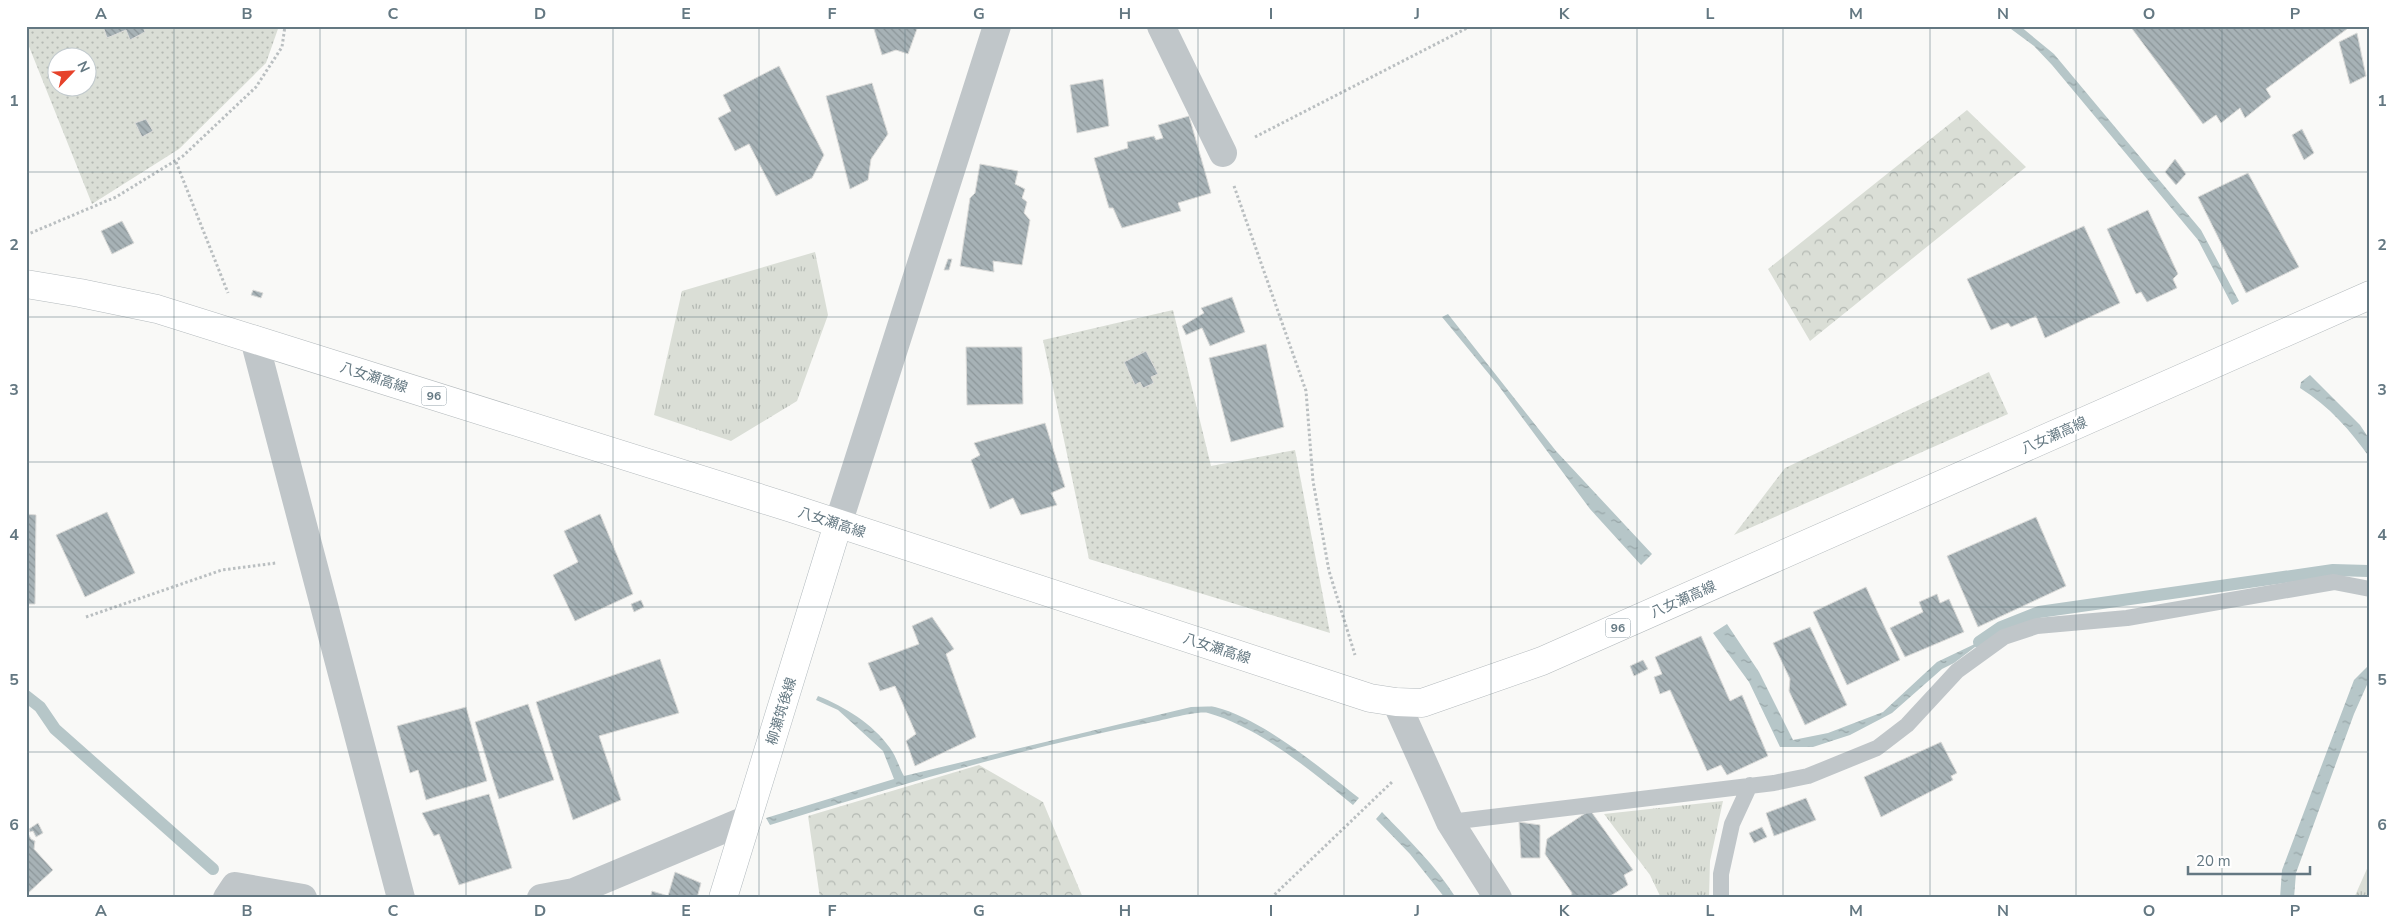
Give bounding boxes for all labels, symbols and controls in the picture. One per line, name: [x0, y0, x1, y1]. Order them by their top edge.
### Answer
text: A: [95, 3, 107, 25]
text: B: [241, 3, 253, 25]
text: C: [388, 3, 399, 25]
text: D: [534, 3, 546, 25]
text: E: [681, 3, 691, 25]
text: F: [828, 3, 837, 25]
text: G: [973, 3, 985, 25]
text: H: [1119, 3, 1131, 25]
text: I: [1269, 3, 1273, 25]
text: J: [1413, 3, 1420, 25]
text: K: [1559, 3, 1571, 25]
text: L: [1706, 3, 1715, 25]
text: M: [1849, 3, 1863, 25]
text: N: [1997, 3, 2009, 25]
text: O: [2143, 3, 2155, 25]
text: P: [2290, 3, 2300, 25]
north arrow: [48, 48, 98, 98]
text: N: [73, 58, 94, 75]
text: 1: [9, 90, 19, 112]
text: 1: [2377, 90, 2387, 112]
text: 2: [9, 234, 19, 256]
text: 2: [2377, 234, 2387, 256]
street label: 八女瀬高線: [338, 358, 410, 397]
text: 3: [9, 379, 19, 401]
text: 3: [2377, 379, 2387, 401]
road number: 96: [422, 386, 446, 406]
street label: 八女瀬高線: [2018, 413, 2090, 458]
street label: 八女瀬高線: [796, 503, 868, 542]
text: 4: [9, 524, 19, 546]
text: 4: [2377, 524, 2387, 546]
street label: 八女瀬高線: [1647, 577, 1719, 622]
road number: 96: [1606, 618, 1630, 638]
street label: 八女瀬高線: [1181, 629, 1253, 668]
text: 5: [9, 669, 19, 691]
text: 5: [2377, 669, 2387, 691]
street label: 柳瀬筑後線: [762, 675, 801, 747]
text: 6: [9, 814, 19, 836]
text: 6: [2377, 814, 2387, 836]
scale bar: [2188, 844, 2311, 876]
text: 20 m: [2196, 851, 2231, 871]
text: A: [95, 900, 107, 922]
text: B: [241, 900, 253, 922]
text: C: [388, 900, 399, 922]
text: D: [534, 900, 546, 922]
text: E: [681, 900, 691, 922]
text: F: [828, 900, 837, 922]
text: G: [973, 900, 985, 922]
text: H: [1119, 900, 1131, 922]
text: I: [1269, 900, 1273, 922]
text: J: [1413, 900, 1420, 922]
text: K: [1559, 900, 1571, 922]
text: L: [1706, 900, 1715, 922]
text: M: [1849, 900, 1863, 922]
text: N: [1997, 900, 2009, 922]
text: O: [2143, 900, 2155, 922]
text: P: [2290, 900, 2300, 922]

